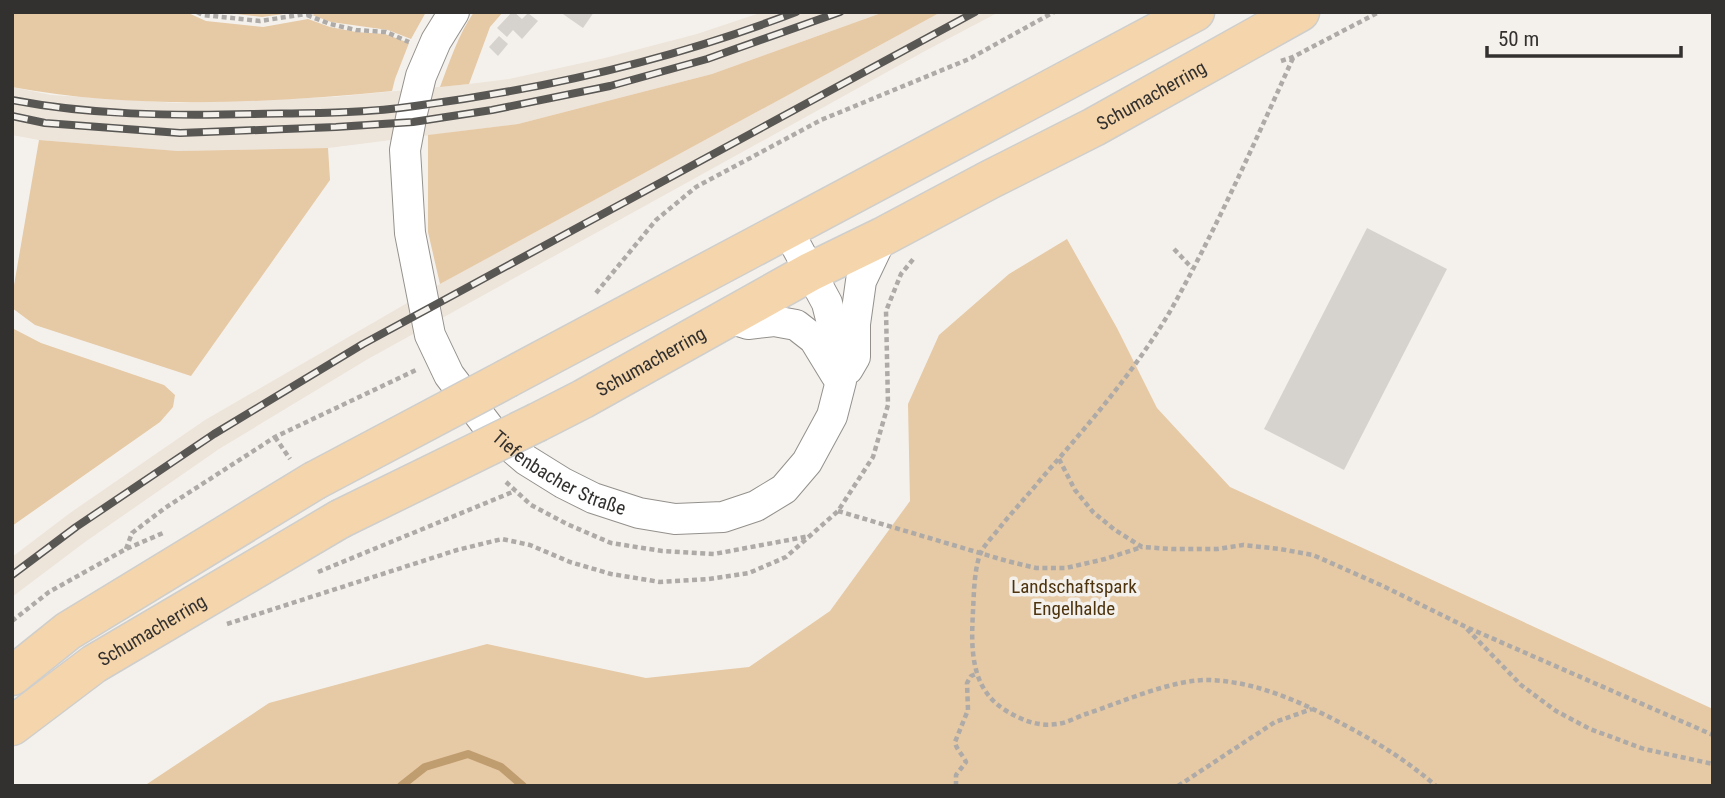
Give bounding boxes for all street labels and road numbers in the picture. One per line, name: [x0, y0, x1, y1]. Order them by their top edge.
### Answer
street label: Schumacherring: [1092, 55, 1210, 135]
street label: Schumacherring: [592, 321, 709, 401]
street label: Tiefenbacher Straße: [488, 425, 629, 519]
street label: Schumacherring: [94, 589, 210, 671]

